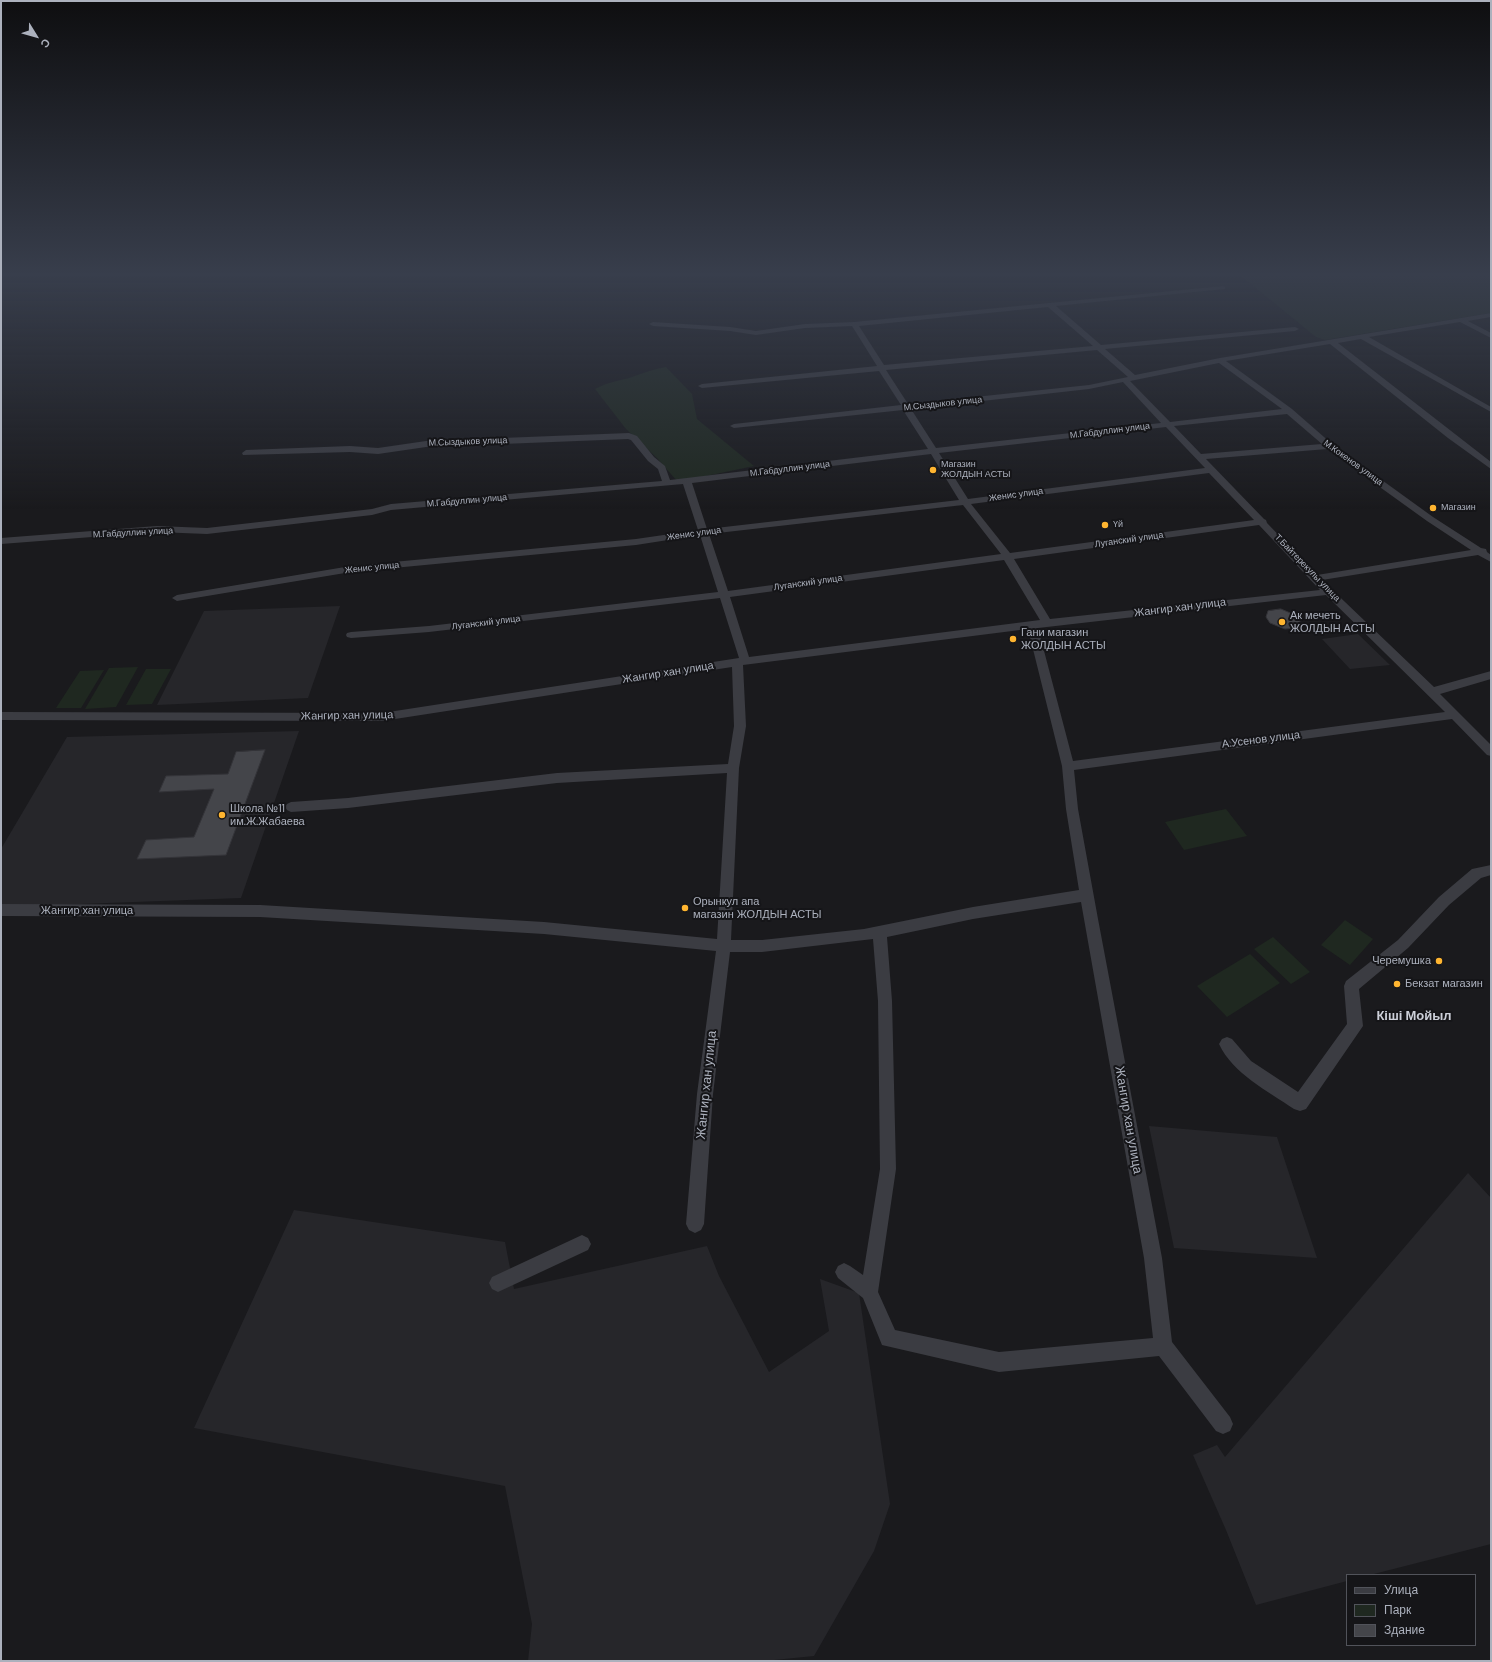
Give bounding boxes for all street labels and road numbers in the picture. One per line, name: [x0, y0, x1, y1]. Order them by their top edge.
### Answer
street label: М.Сыздыков улица: [903, 395, 983, 413]
street label: М.Габдуллин улица: [1069, 421, 1151, 441]
street label: М.Сыздыков улица: [428, 435, 508, 449]
street label: М.Кокенов улица: [1321, 438, 1385, 488]
street label: М.Габдуллин улица: [749, 459, 831, 479]
street label: Женис улица: [988, 486, 1044, 504]
street label: М.Габдуллин улица: [426, 492, 508, 510]
street label: М.Габдуллин улица: [92, 525, 174, 541]
street label: Женис улица: [666, 525, 722, 543]
street label: Луганский улица: [1094, 530, 1164, 550]
street label: Т.Байтерекулы улица: [1272, 532, 1342, 604]
street label: Женис улица: [344, 560, 400, 576]
street label: Луганский улица: [773, 573, 843, 593]
street label: Жангир хан улица: [1133, 596, 1227, 620]
street label: Луганский улица: [451, 613, 521, 633]
street label: Жангир хан улица: [621, 659, 715, 687]
street label: Жангир хан улица: [301, 709, 393, 723]
street label: А.Усенов улица: [1221, 729, 1301, 751]
street label: Жангир хан улица: [41, 904, 133, 918]
street label: Жангир хан улица: [694, 1030, 720, 1140]
street label: Жангир хан улица: [1111, 1065, 1145, 1175]

